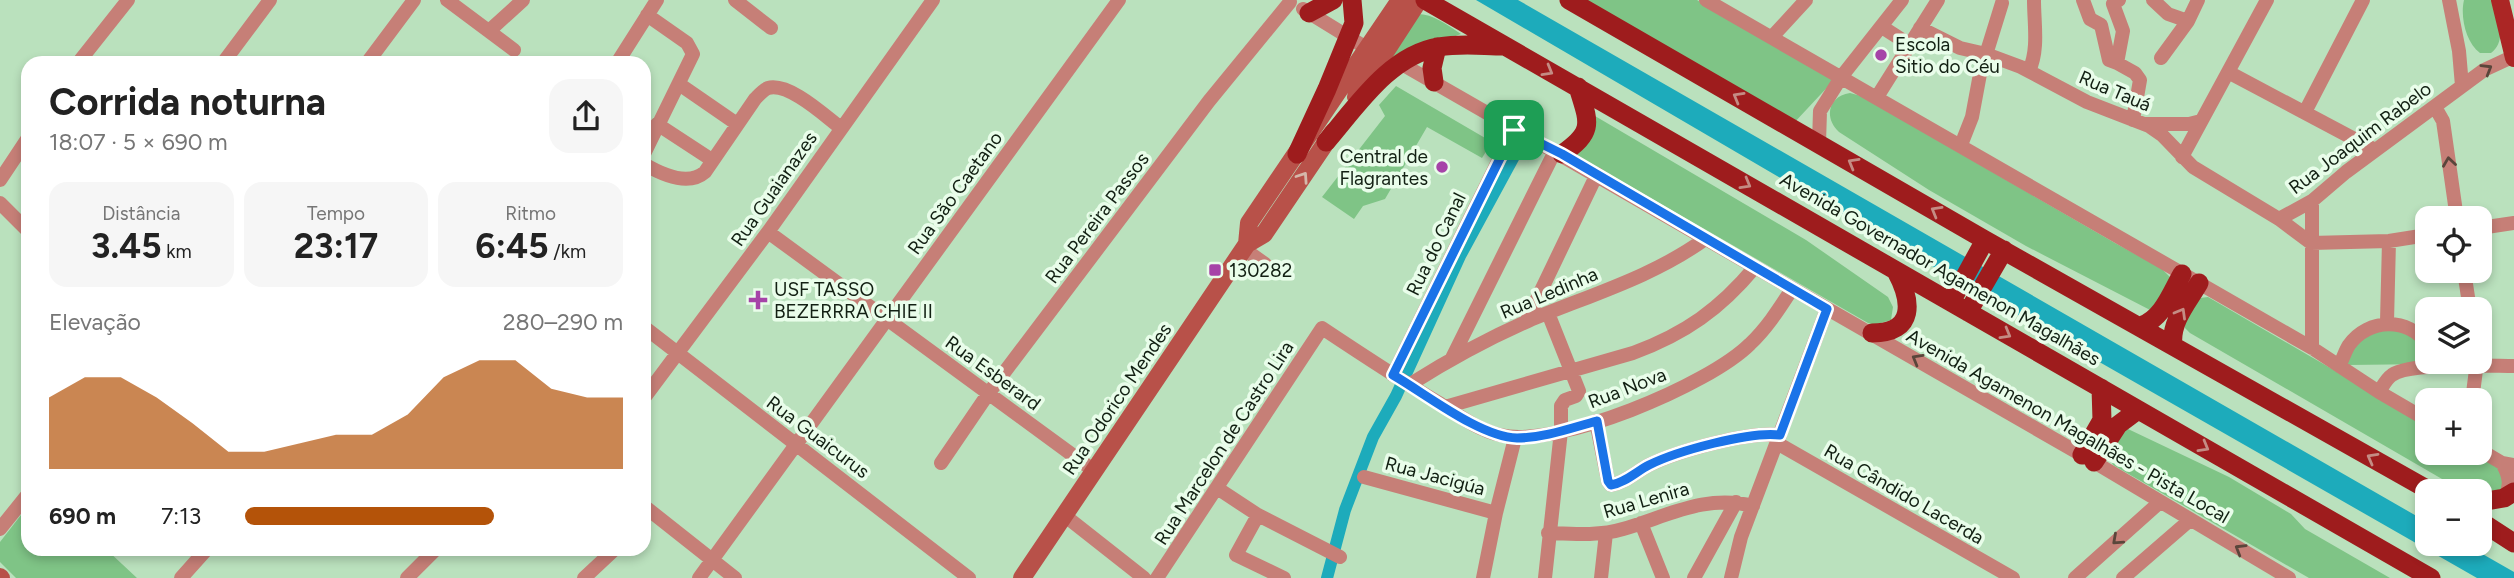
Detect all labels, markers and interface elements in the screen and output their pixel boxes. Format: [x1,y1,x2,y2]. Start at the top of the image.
place label: Escola Sitio do Céu [1895,33,2000,78]
marker: Escola Sitio do Céu [1873,47,1889,63]
one-way arrow [1541,63,1554,76]
one-way arrow [2479,65,2492,78]
street label: Rua Tauá [2075,66,2155,116]
street label: Rua Joaquim Rabelo [2284,77,2436,199]
text: Corrida noturna [49,79,326,125]
button: share [549,79,623,153]
one-way arrow [1733,92,1746,105]
pin [1484,100,1544,160]
icon: arrive [1495,111,1533,149]
street label: Rua Guaianazes [726,127,822,251]
street label: Rua São Caetano [903,127,1007,259]
text: 18:07 · 5 × 690 m [49,128,228,156]
place label: Central de Flagrantes [1340,145,1428,190]
street label: Rua Pereira Passos [1040,148,1154,288]
one-way arrow [2441,156,2456,168]
one-way arrow [1847,158,1860,171]
marker: Central de Flagrantes [1434,159,1450,175]
street label: Avenida Governador Agamenon Magalhães [1776,168,2104,370]
one-way arrow [1294,172,1307,185]
one-way arrow [1738,176,1751,189]
street label: Rua do Canal [1401,189,1471,299]
text: Distância [102,202,180,225]
text: Tempo [307,202,365,225]
text: Ritmo [505,202,556,225]
one-way arrow [1930,206,1943,219]
map controls [2415,206,2492,556]
button: locate [2415,206,2492,283]
text: 3.45 [91,225,162,267]
text: 23:17 [294,225,378,267]
text: 6:45 [475,225,549,267]
text: km [162,240,192,263]
text: /km [549,240,586,263]
place label: 130282 [1229,259,1292,282]
marker: 130282 [1207,262,1223,278]
street label: Rua Ledinha [1497,262,1601,324]
place label: USF TASSO BEZERRRA CHIE II [774,278,933,323]
marker: USF TASSO BEZERRRA CHIE II [748,290,768,310]
button: layers [2415,297,2492,374]
text: Elevação [49,308,141,336]
text: 280–290 m [503,308,623,336]
one-way arrow [2173,308,2186,321]
street label: Rua Odorico Mendes [1058,319,1176,479]
street label: Avenida Agamenon Magalhães - Pista Local [1903,324,2233,528]
one-way arrow [1999,326,2012,339]
street label: Rua Esberard [941,331,1045,415]
street label: Rua Marcelon de Castro Lira [1149,337,1299,549]
one-way arrow [1911,354,1924,367]
street label: Rua Nova [1585,363,1669,413]
button: + [2415,388,2492,465]
street label: Rua Guaicurus [762,391,874,483]
street label: Rua Cândido Lacerda [1820,439,1988,549]
one-way arrow [2196,439,2209,452]
street label: Rua Jacigúa [1383,452,1487,500]
one-way arrow [2367,453,2380,466]
street label: Rua Lenira [1600,477,1692,523]
button: − [2415,479,2492,556]
text: 690 m [49,502,116,530]
text: 7:13 [161,502,201,530]
one-way arrow [2113,532,2126,544]
one-way arrow [2234,544,2247,557]

